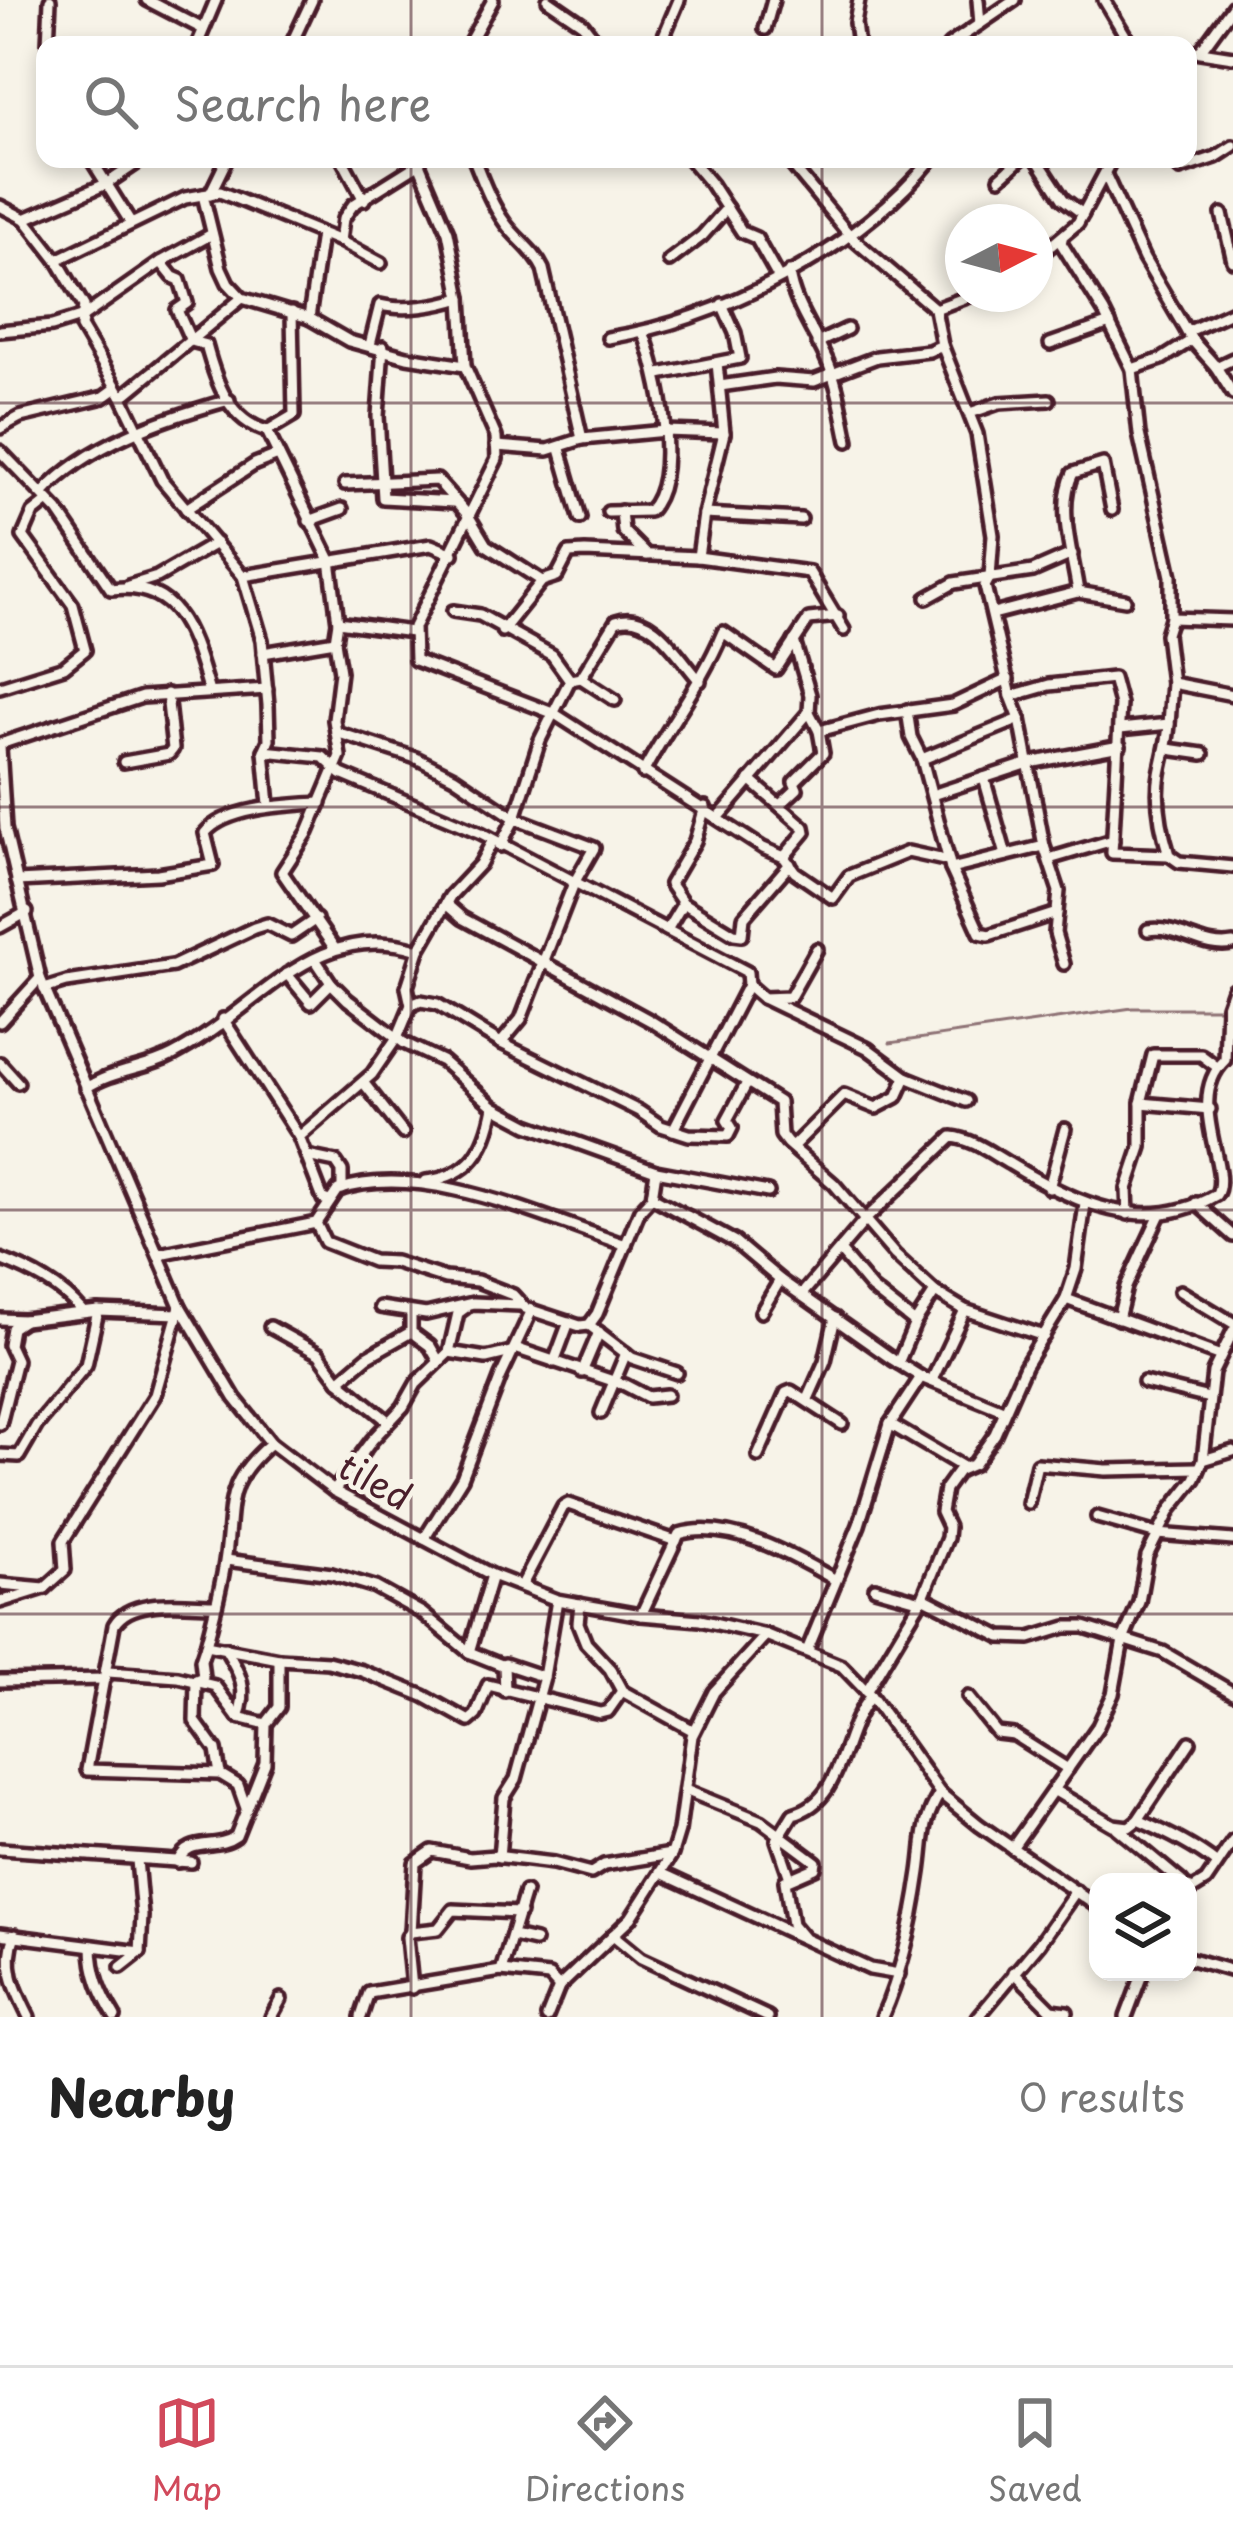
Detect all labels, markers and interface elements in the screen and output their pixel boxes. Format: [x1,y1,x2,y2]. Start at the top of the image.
search box [36,36,1197,168]
text: Search here [174,68,431,136]
icon: search [78,69,144,135]
north arrow [945,204,1053,312]
street label: tiled [330,1438,422,1522]
map controls [1089,1873,1197,1981]
button: layers [1089,1873,1197,1981]
text: Nearby [48,2057,235,2134]
text: 0 results [1019,2066,1185,2125]
tab: Map [151,2390,222,2512]
tab: Directions [525,2390,685,2512]
tab: Saved [988,2390,1082,2512]

